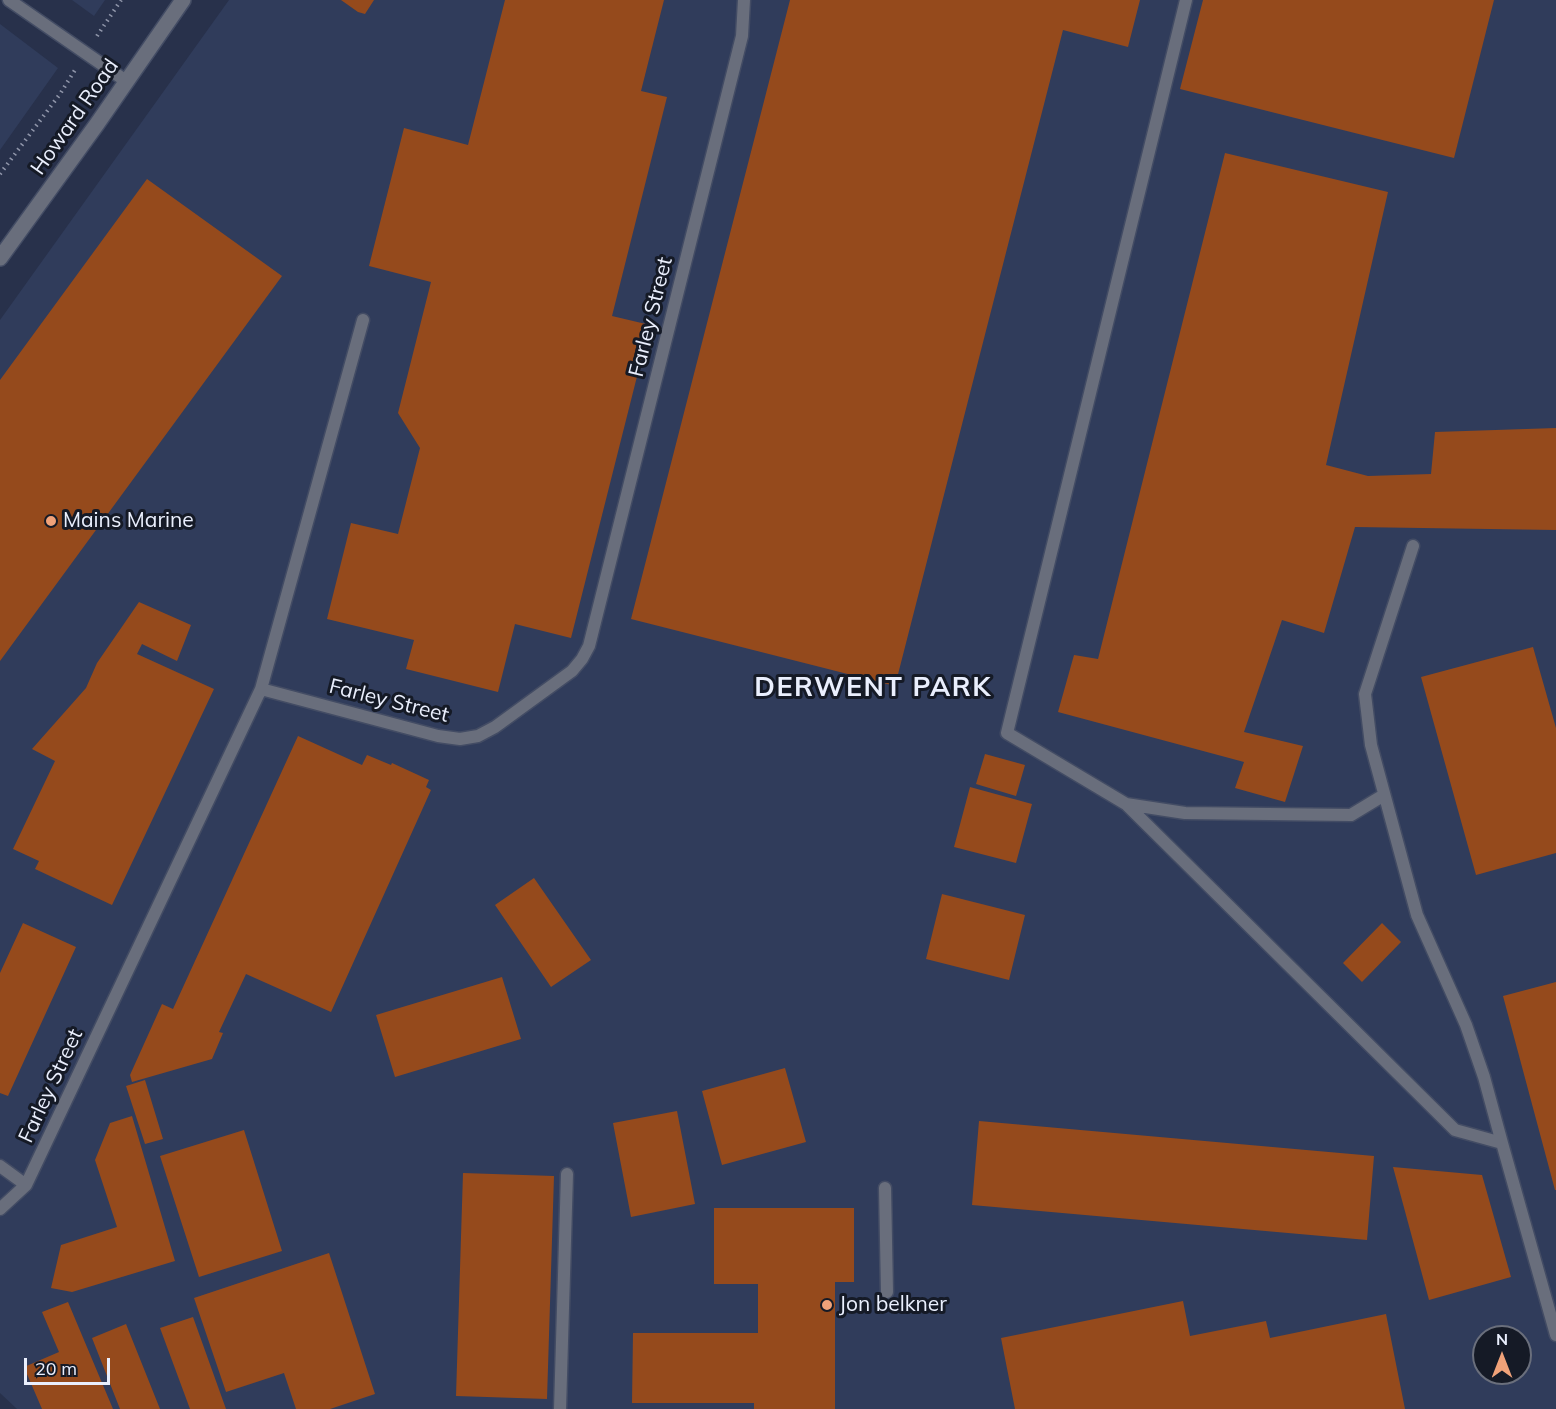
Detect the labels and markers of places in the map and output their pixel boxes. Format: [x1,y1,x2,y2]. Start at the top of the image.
place label: Mains Marine [63,508,194,534]
marker: Mains Marine [44,514,58,528]
place label: Jon belkner [839,1292,947,1318]
marker: Jon belkner [820,1298,834,1312]

